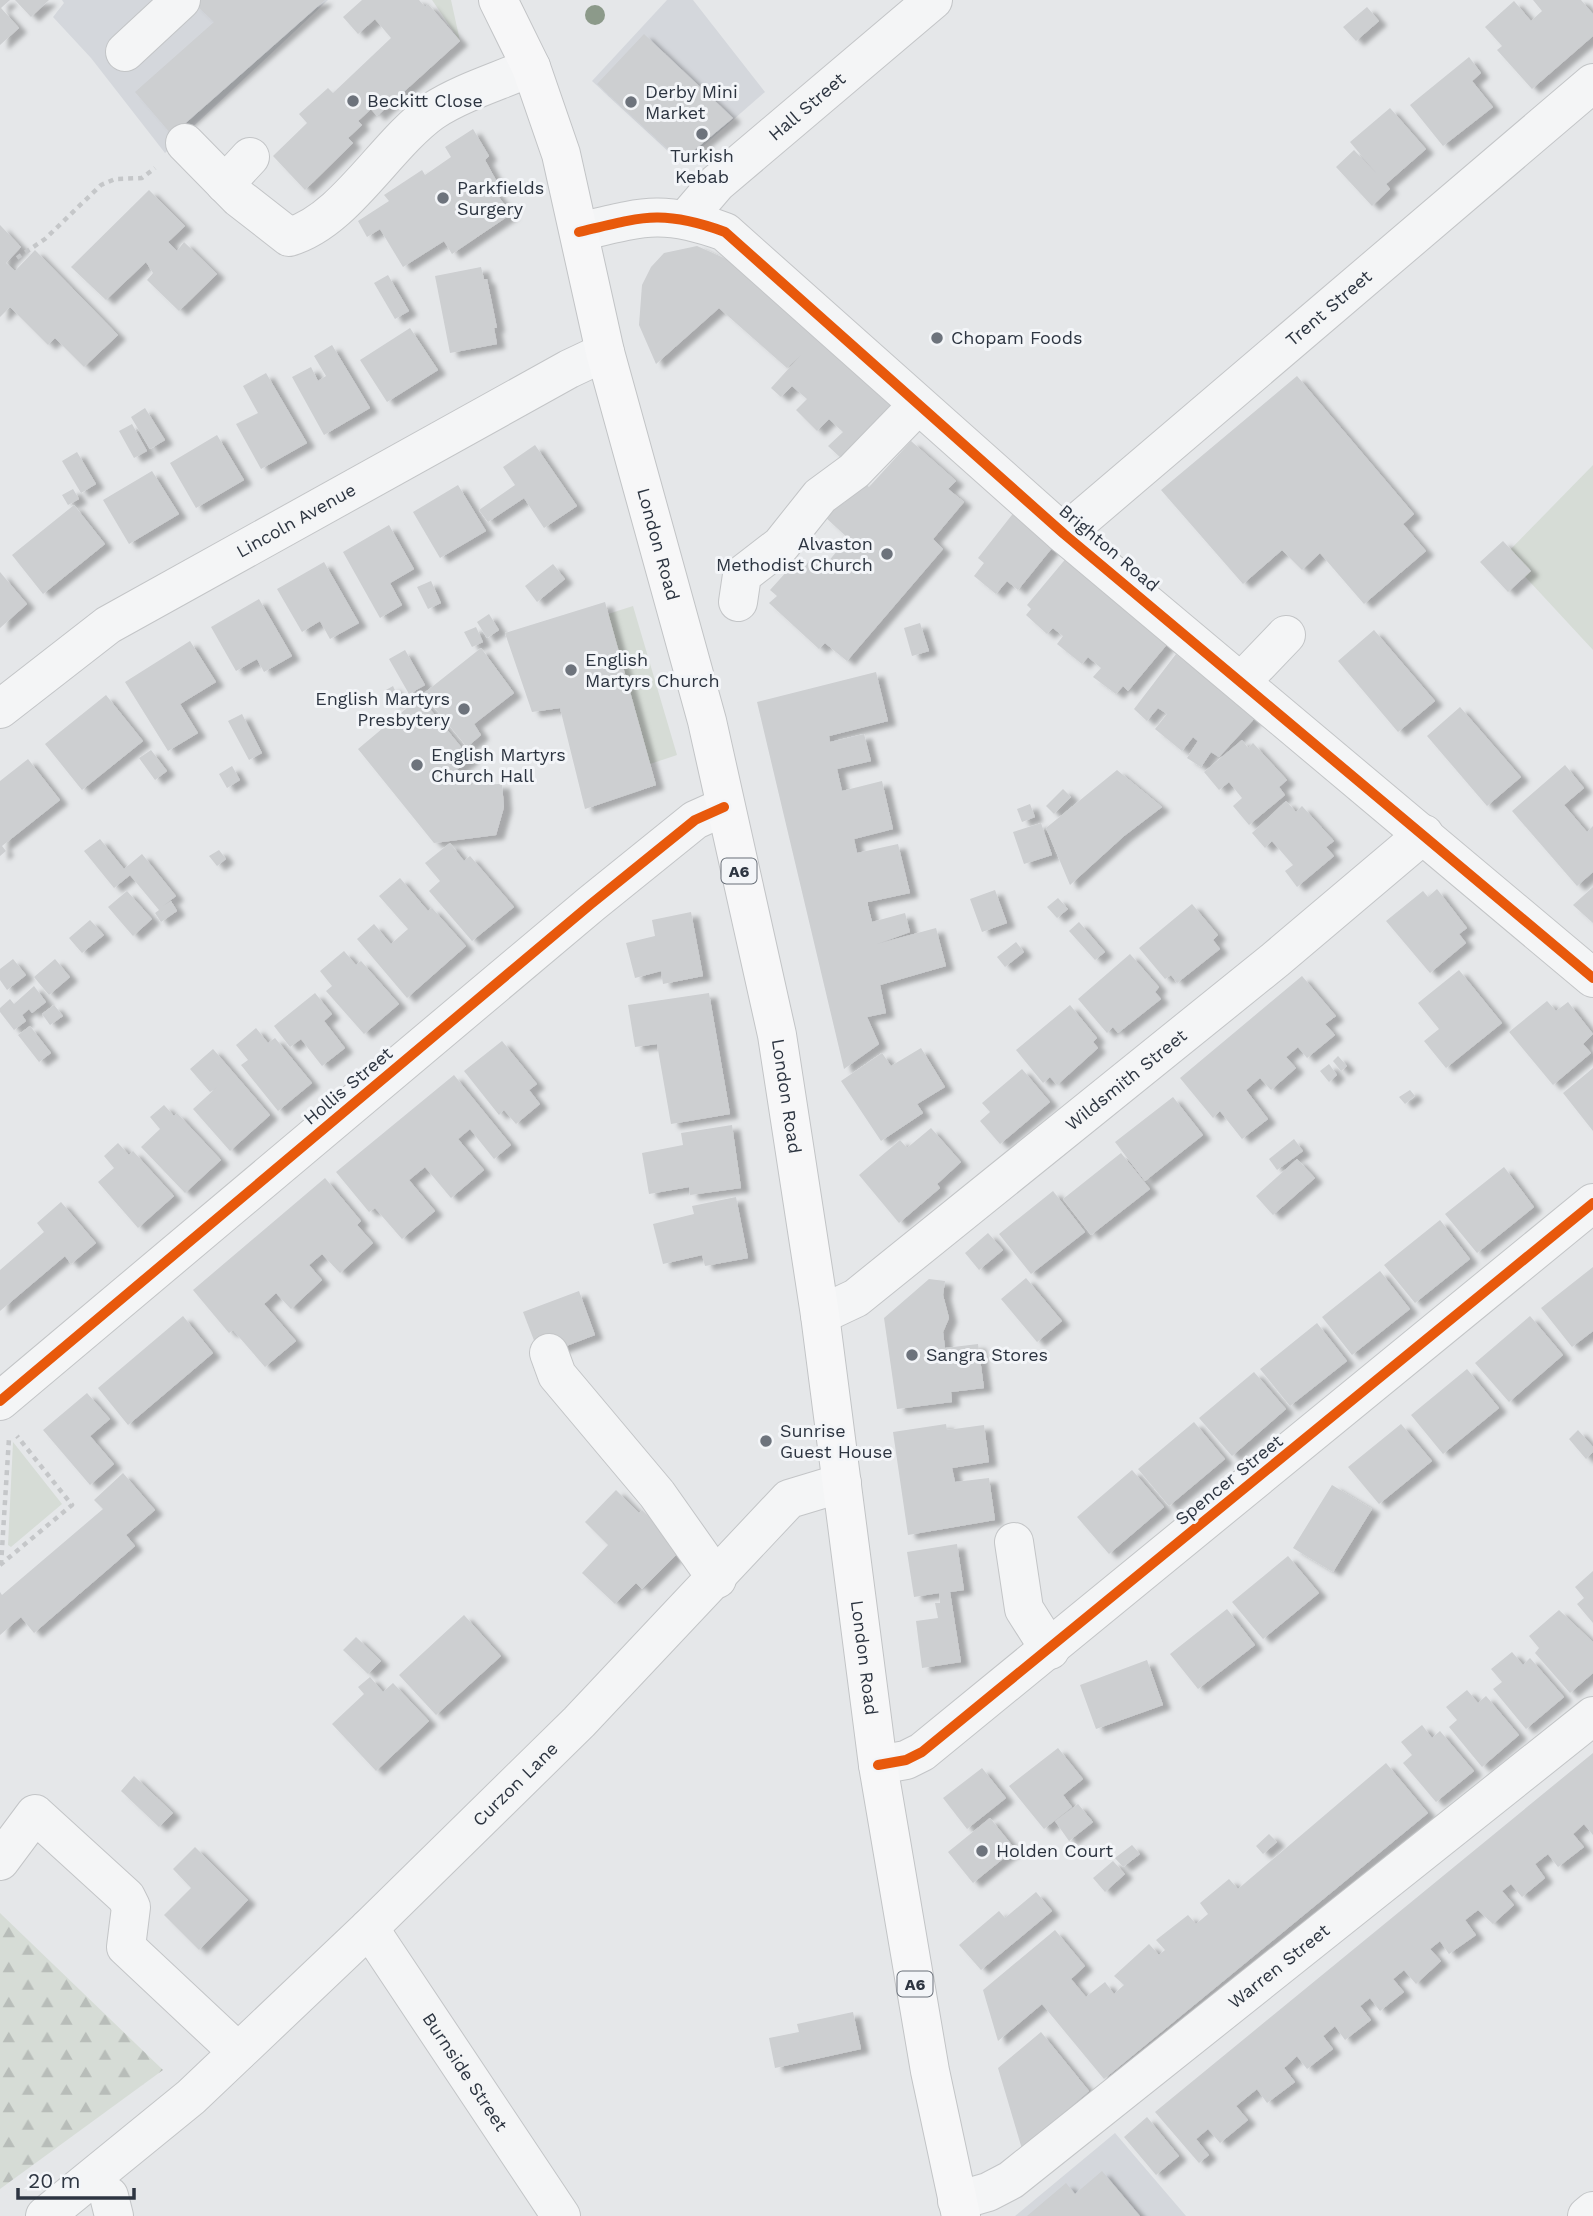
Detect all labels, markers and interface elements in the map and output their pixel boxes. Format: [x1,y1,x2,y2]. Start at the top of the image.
street label: Hall Street [764,68,850,145]
place label: Derby Mini Market [645,81,738,123]
place label: Beckitt Close [367,90,483,111]
marker: Beckitt Close [345,93,361,109]
marker: Derby Mini Market [623,94,639,110]
marker: Turkish Kebab [694,126,710,142]
place label: Turkish Kebab [670,145,734,187]
place label: Parkfields Surgery [457,177,544,219]
marker: Parkfields Surgery [435,190,451,206]
street label: Trent Street [1281,265,1376,350]
place label: Chopam Foods [951,327,1082,348]
marker: Chopam Foods [929,330,945,346]
street label: Lincoln Avenue [232,479,359,562]
street label: London Road [633,485,684,603]
street label: Brighton Road [1055,500,1164,596]
place label: Alvaston Methodist Church [716,533,873,575]
marker: Alvaston Methodist Church [879,546,895,562]
place label: English Martyrs Church [585,649,720,691]
marker: English Martyrs Church [563,662,579,678]
place label: English Martyrs Presbytery [315,688,451,730]
marker: English Martyrs Presbytery [456,701,472,717]
place label: English Martyrs Church Hall [431,744,566,786]
marker: English Martyrs Church Hall [409,757,425,773]
road number: A6 [722,858,756,884]
street label: Wildsmith Street [1061,1024,1191,1135]
street label: London Road [768,1037,806,1155]
street label: Hollis Street [299,1042,397,1129]
place label: Sangra Stores [926,1344,1048,1365]
marker: Sangra Stores [904,1347,920,1363]
place label: Sunrise Guest House [780,1420,893,1462]
street label: Spencer Street [1171,1430,1287,1529]
marker: Sunrise Guest House [758,1433,774,1449]
street label: London Road [847,1599,882,1717]
street label: Curzon Lane [468,1738,562,1830]
place label: Holden Court [996,1840,1113,1861]
marker: Holden Court [974,1843,990,1859]
street label: Warren Street [1224,1919,1334,2013]
road number: A6 [898,1972,932,1996]
street label: Burnside Street [418,2009,513,2135]
scale bar [18,2156,133,2200]
text: 20 m [28,2168,80,2193]

